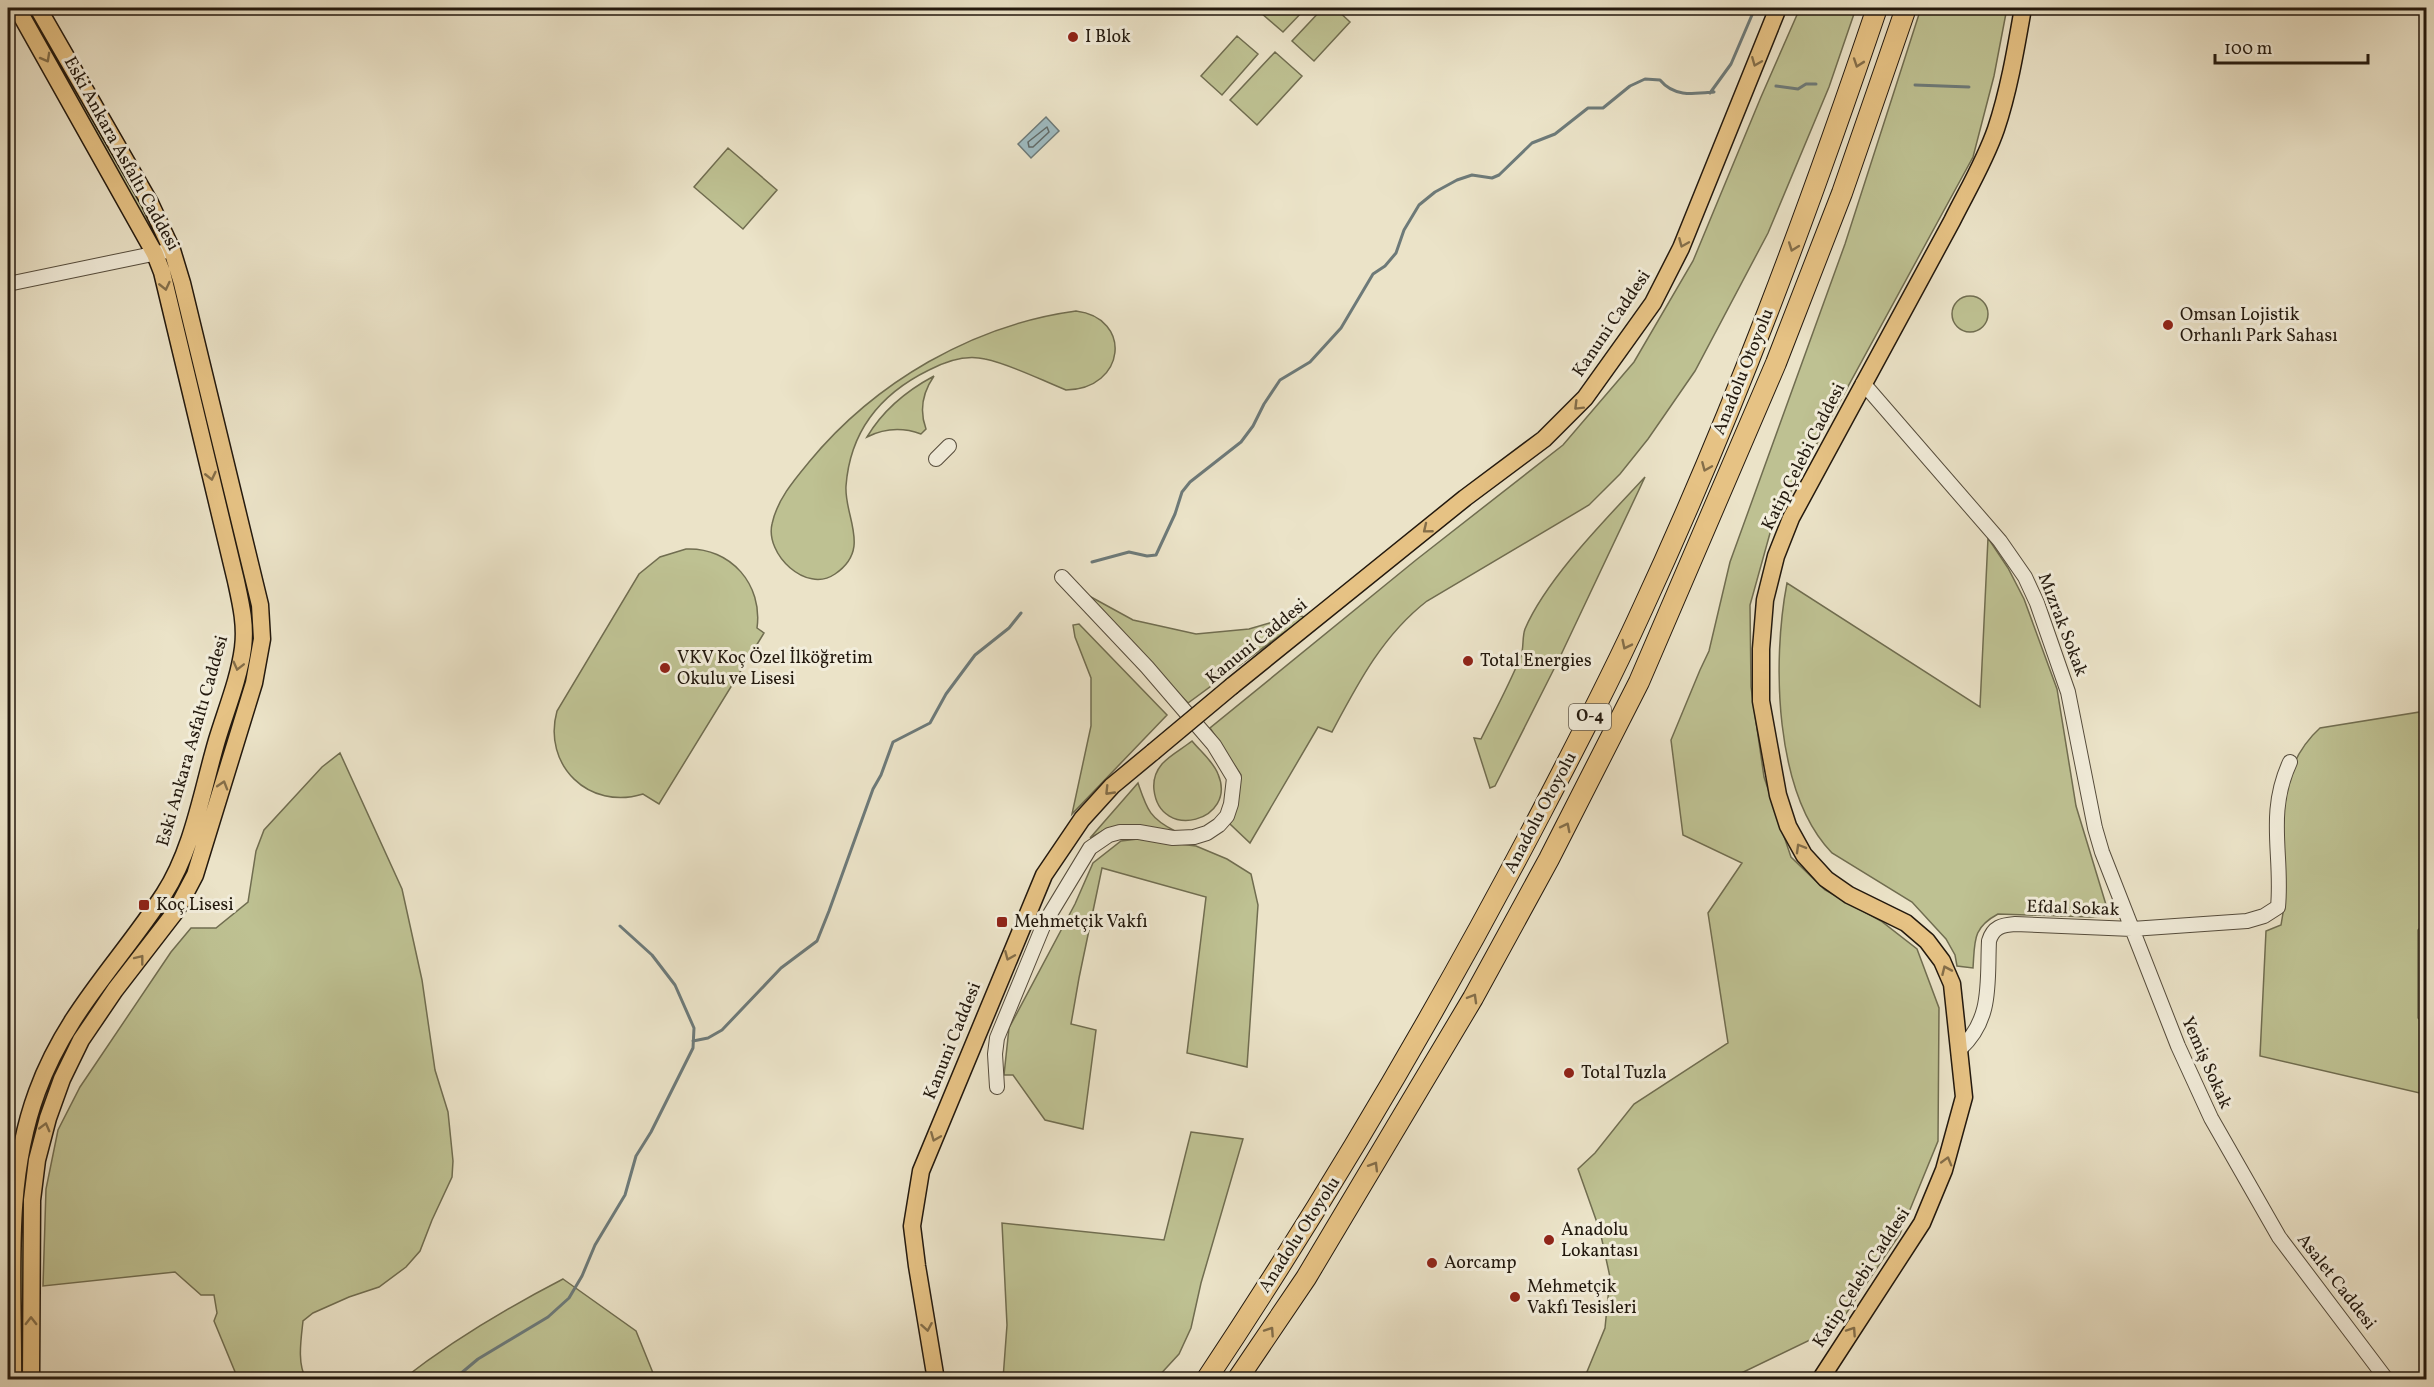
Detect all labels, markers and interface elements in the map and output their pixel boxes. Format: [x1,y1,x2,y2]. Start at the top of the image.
place label: I Blok [1085,25,1131,50]
scale bar [2215,27,2368,65]
marker: I Blok [1066,30,1080,44]
text: 100 m [2224,37,2273,62]
one-way arrow [39,52,50,63]
street label: Eski Ankara Asfaltı Caddesi [57,52,185,256]
one-way arrow [1751,55,1763,66]
one-way arrow [1853,57,1866,68]
one-way arrow [1678,236,1690,247]
one-way arrow [1788,241,1801,252]
street label: Kanuni Caddesi [1567,265,1657,383]
one-way arrow [158,281,171,291]
place label: Omsan Lojistik Orhanlı Park Sahası [2180,303,2338,349]
street label: Anadolu Otoyolu [1707,305,1781,439]
marker: Omsan Lojistik Orhanlı Park Sahası [2161,318,2175,332]
street label: Katip Çelebi Caddesi [1756,379,1852,535]
one-way arrow [1574,398,1585,409]
one-way arrow [1701,461,1713,472]
one-way arrow [203,471,216,481]
one-way arrow [1423,522,1434,533]
street label: Mızrak Sokak [2031,570,2093,681]
street label: Kanuni Caddesi [1201,593,1313,691]
street label: Eski Ankara Asfaltı Caddesi [151,633,235,849]
one-way arrow [1621,638,1633,649]
place label: VKV Koç Özel İlköğretim Okulu ve Lisesi [677,646,873,692]
place label: Total Energies [1480,649,1592,674]
marker: Total Energies [1461,654,1475,668]
one-way arrow [233,661,246,671]
marker: VKV Koç Özel İlköğretim Okulu ve Lisesi [658,661,672,675]
road number: O-4 [1569,704,1611,730]
street label: Anadolu Otoyolu [1498,748,1584,878]
one-way arrow [216,780,228,791]
one-way arrow [1105,783,1116,794]
one-way arrow [1558,822,1570,833]
one-way arrow [1796,844,1808,854]
place label: Koç Lisesi [156,893,234,918]
street label: Efdal Sokak [2026,895,2120,923]
marker: Koç Lisesi [137,898,151,912]
place label: Mehmetçik Vakfı [1014,910,1148,935]
marker: Mehmetçik Vakfı [995,915,1009,929]
one-way arrow [1004,950,1016,961]
one-way arrow [132,954,143,965]
one-way arrow [1941,966,1953,977]
street label: Kanuni Caddesi [918,979,988,1103]
one-way arrow [1466,994,1477,1004]
street label: Yemiş Sokak [2174,1013,2238,1113]
place label: Total Tuzla [1581,1061,1667,1086]
marker: Total Tuzla [1562,1066,1576,1080]
one-way arrow [38,1122,50,1133]
one-way arrow [930,1130,942,1141]
one-way arrow [1939,1156,1952,1166]
one-way arrow [1366,1162,1378,1172]
street label: Anadolu Otoyolu [1253,1172,1347,1298]
street label: Katip Çelebi Caddesi [1807,1203,1917,1353]
place label: Anadolu Lokantası [1561,1218,1638,1264]
street label: Asalet Caddesi [2290,1229,2382,1335]
marker: Anadolu Lokantası [1542,1233,1556,1247]
place label: Aorcamp [1444,1251,1517,1276]
marker: Aorcamp [1425,1256,1439,1270]
place label: Mehmetçik Vakfı Tesisleri [1527,1275,1637,1321]
marker: Mehmetçik Vakfı Tesisleri [1508,1290,1522,1304]
one-way arrow [25,1317,37,1326]
one-way arrow [920,1322,933,1332]
one-way arrow [1845,1326,1856,1337]
one-way arrow [1263,1327,1274,1338]

